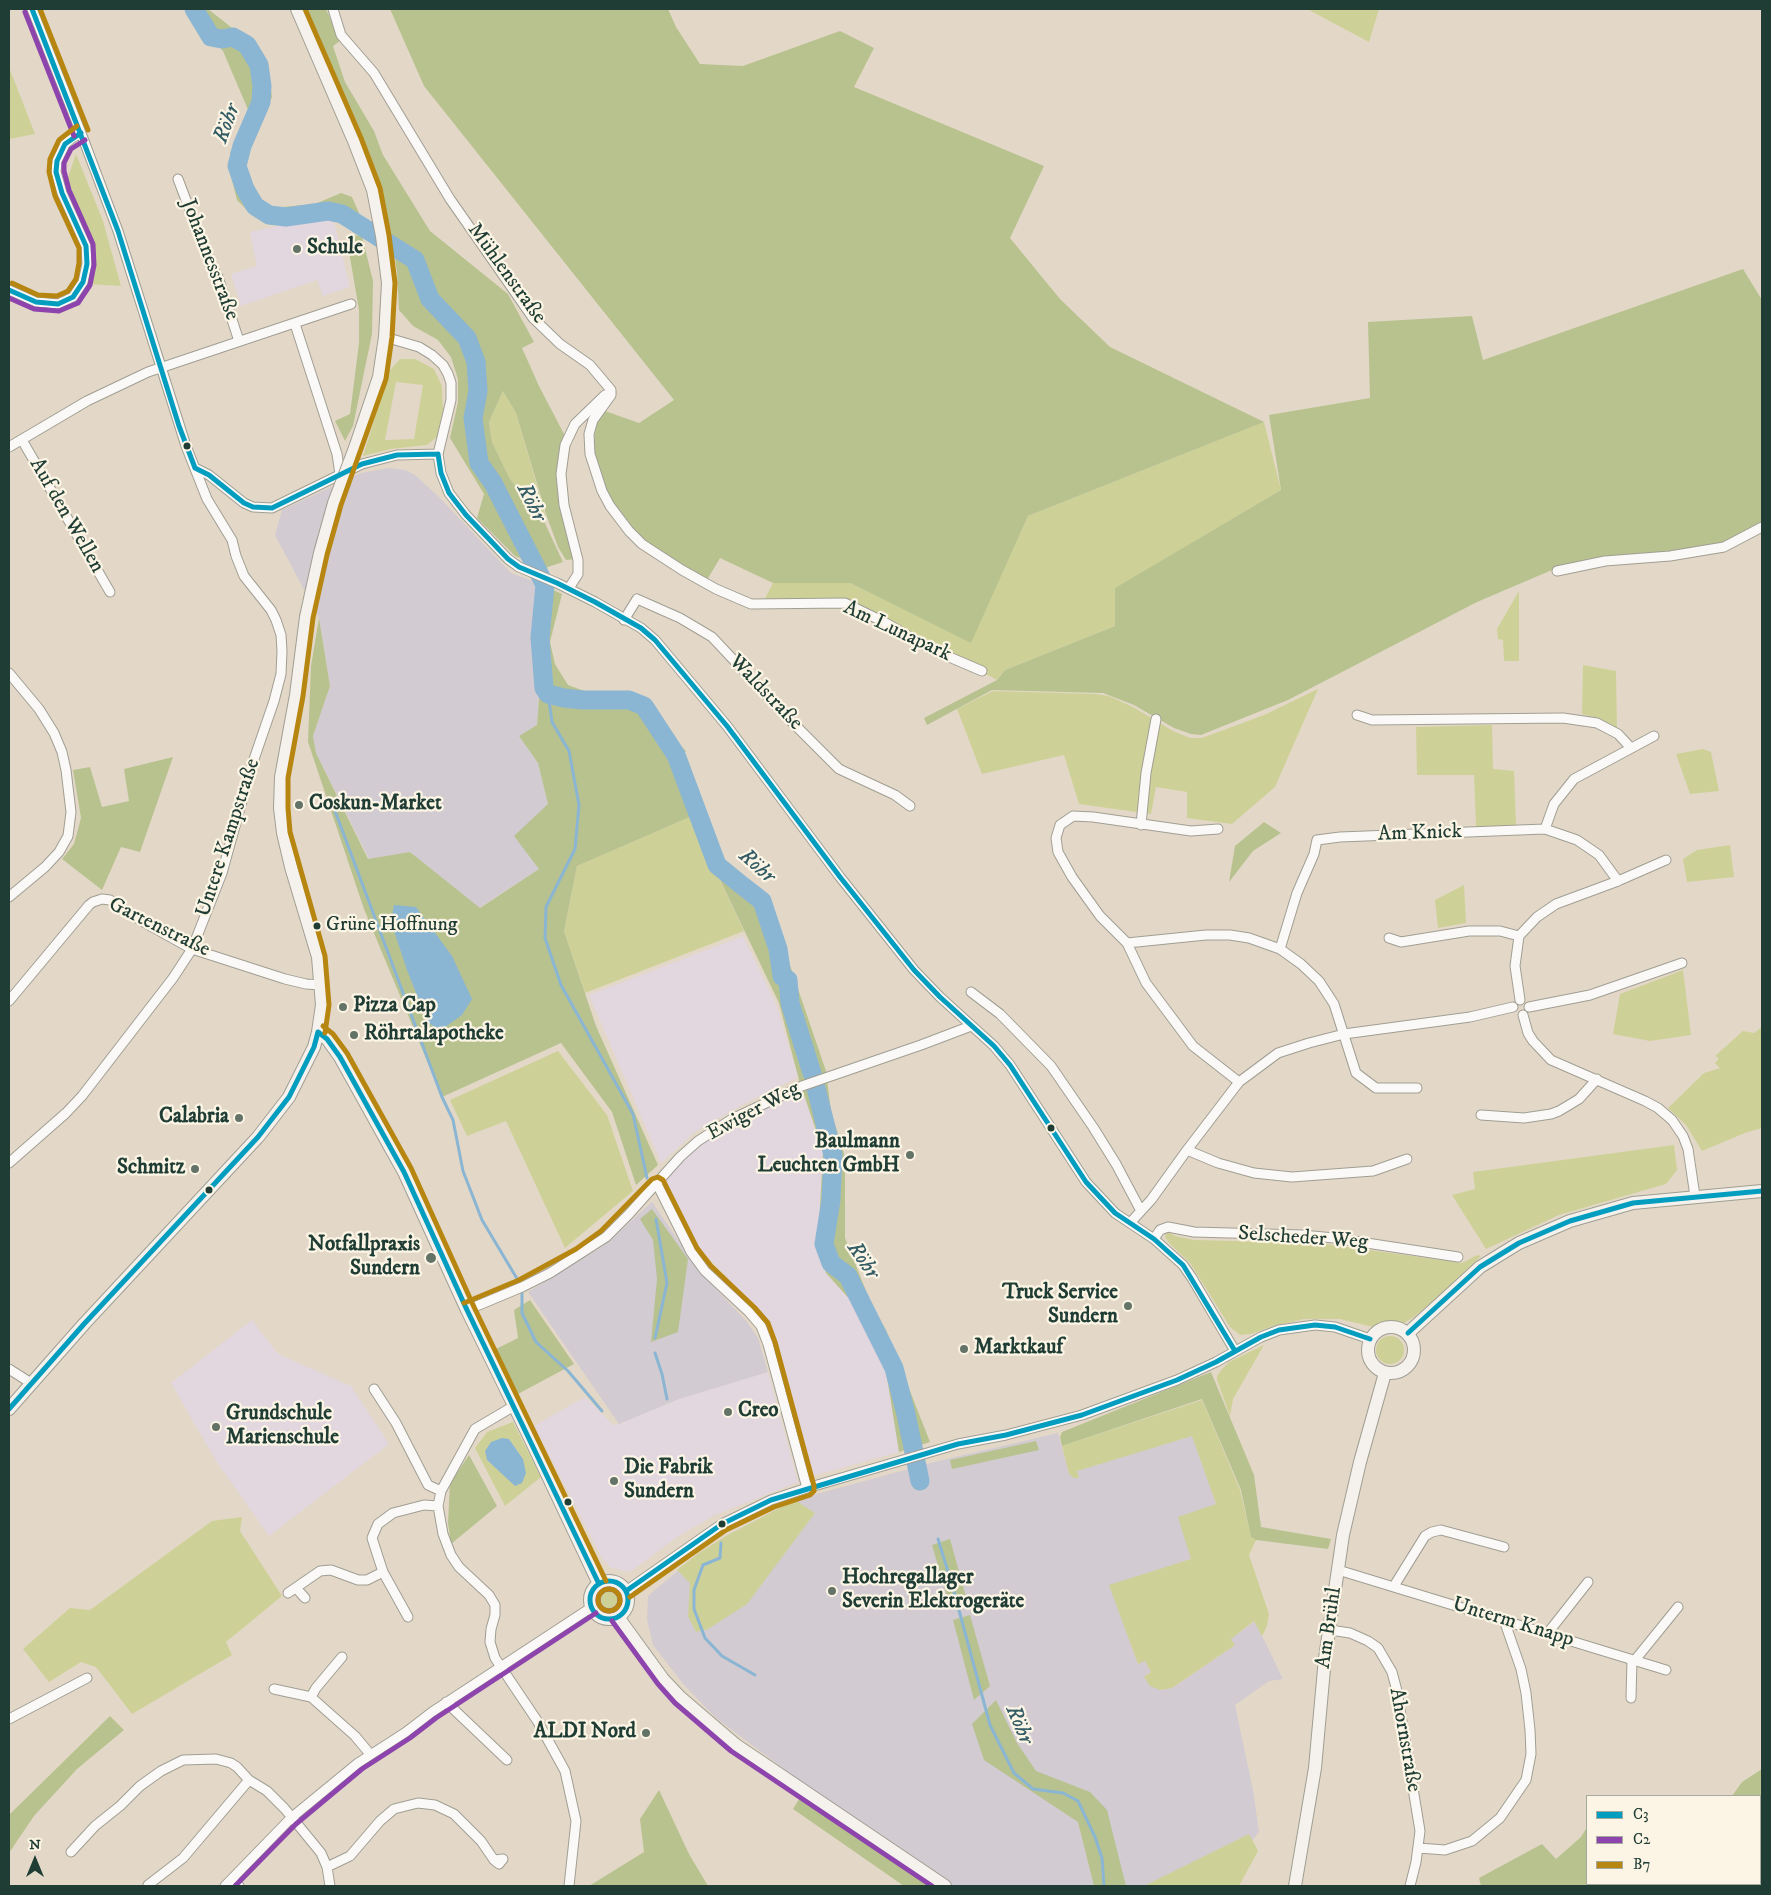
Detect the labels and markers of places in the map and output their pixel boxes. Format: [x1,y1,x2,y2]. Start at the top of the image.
place label: Schule [307,236,363,262]
marker: Schule [291,243,303,255]
unlabelled marker [182,441,192,451]
place label: Coskun-Market [309,792,442,818]
marker: Coskun-Market [293,799,305,811]
place label: Grüne Hoffnung [326,914,458,938]
marker: Grüne Hoffnung [312,921,322,931]
place label: Pizza Cap [353,994,436,1020]
marker: Pizza Cap [337,1001,349,1013]
place label: Röhrtalapotheke [364,1022,504,1048]
marker: Röhrtalapotheke [348,1029,360,1041]
place label: Calabria [159,1105,229,1131]
marker: Calabria [233,1112,245,1124]
unlabelled marker [1046,1123,1056,1133]
place label: Baulmann Leuchten GmbH [758,1130,900,1180]
marker: Baulmann Leuchten GmbH [904,1149,916,1161]
place label: Schmitz [117,1156,185,1182]
marker: Schmitz [189,1163,201,1175]
unlabelled marker [204,1185,214,1195]
place label: Notfallpraxis Sundern [308,1233,420,1283]
marker: Notfallpraxis Sundern [424,1251,438,1265]
place label: Truck Service Sundern [1002,1281,1118,1331]
marker: Truck Service Sundern [1122,1300,1134,1312]
place label: Marktkauf [974,1336,1063,1362]
marker: Marktkauf [958,1343,970,1355]
place label: Creo [738,1399,779,1425]
place label: Grundschule Marienschule [226,1402,339,1452]
marker: Creo [722,1406,734,1418]
marker: Grundschule Marienschule [210,1421,222,1433]
place label: Die Fabrik Sundern [624,1456,713,1506]
marker: Die Fabrik Sundern [608,1475,620,1487]
unlabelled marker [563,1497,573,1507]
unlabelled marker [717,1519,727,1529]
place label: Hochregallager Severin Elektrogeräte [842,1566,1024,1616]
marker: Hochregallager Severin Elektrogeräte [826,1585,838,1597]
place label: ALDI Nord [534,1720,636,1746]
marker: ALDI Nord [640,1727,652,1739]

